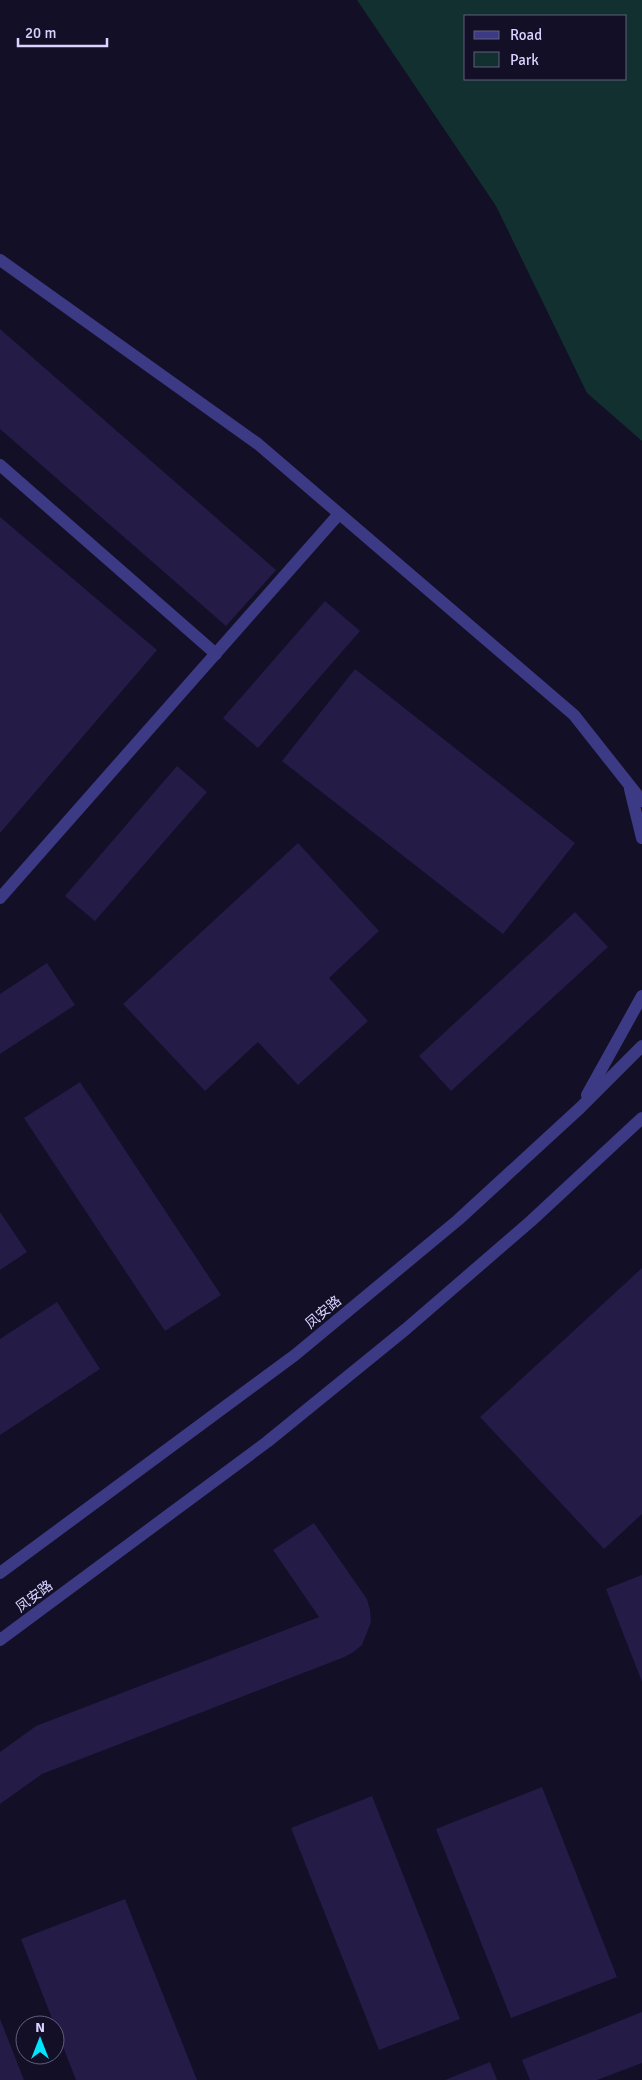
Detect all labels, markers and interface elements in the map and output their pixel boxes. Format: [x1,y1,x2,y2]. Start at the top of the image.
scale bar [18,15,106,47]
legend [464,15,627,80]
text: 20 m [25,24,56,42]
text: Road [510,26,542,44]
text: Park [510,51,539,69]
street label: 凤安路 [302,1292,345,1332]
street label: 凤安路 [12,1577,56,1616]
north arrow [15,2015,65,2065]
text: N [35,2019,45,2036]

